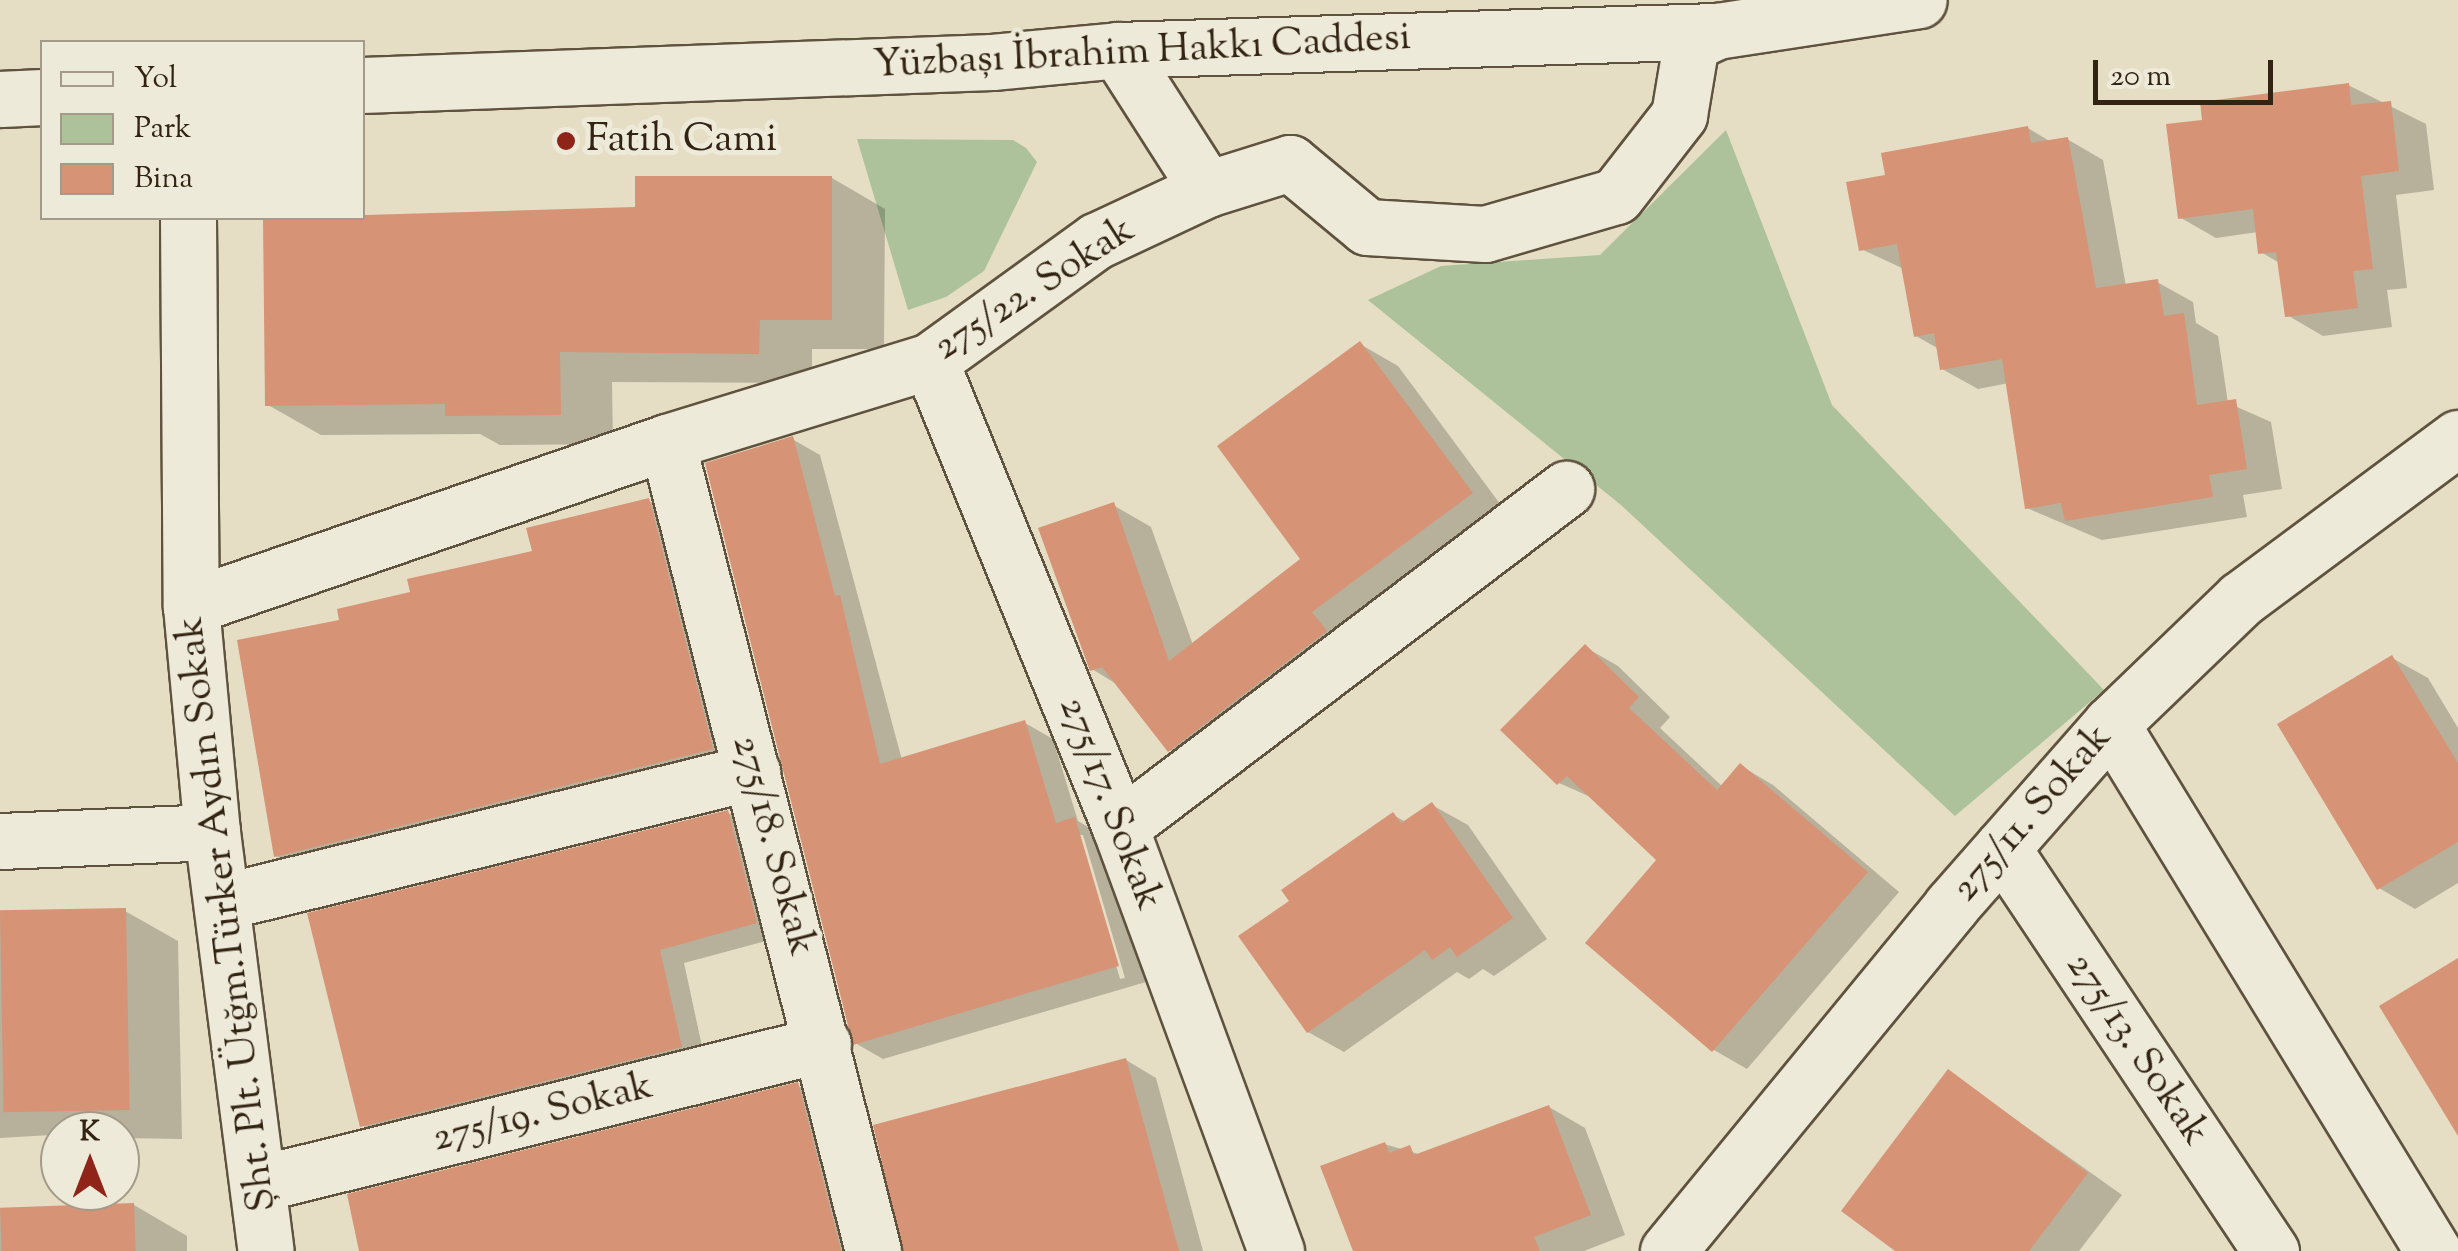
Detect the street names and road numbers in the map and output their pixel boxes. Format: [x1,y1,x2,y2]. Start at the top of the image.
street label: Yüzbaşı İbrahim Hakkı Caddesi [872,15,1412,91]
street label: 275/22. Sokak [926,207,1144,373]
street label: Şht. Plt. Ütğm.Türker Aydın Sokak [168,614,288,1214]
street label: 275/17. Sokak [1046,691,1172,917]
street label: 275/11. Sokak [1943,715,2123,913]
street label: 275/18. Sokak [720,731,824,961]
street label: 275/13. Sokak [2054,944,2218,1156]
street label: 275/19. Sokak [428,1063,658,1165]

